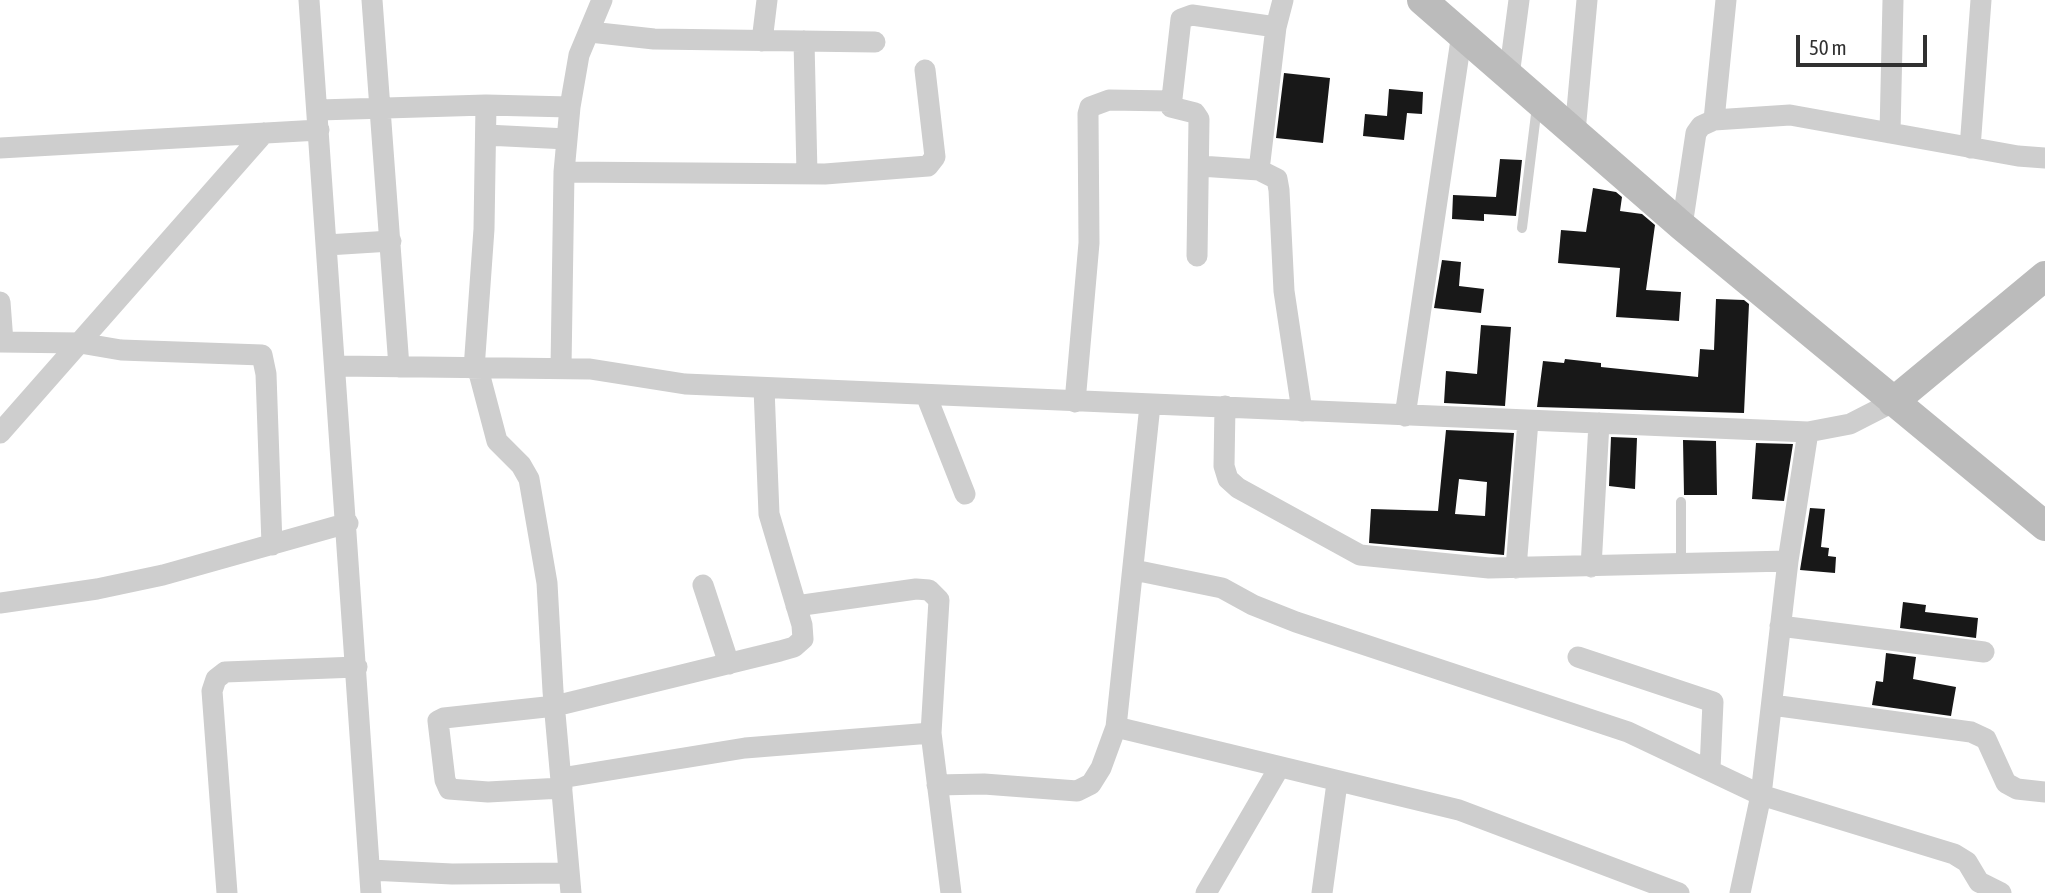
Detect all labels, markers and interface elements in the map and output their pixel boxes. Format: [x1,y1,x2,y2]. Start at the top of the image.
scale bar [1800,21,1931,65]
text: 50 m [1809,35,1847,59]

